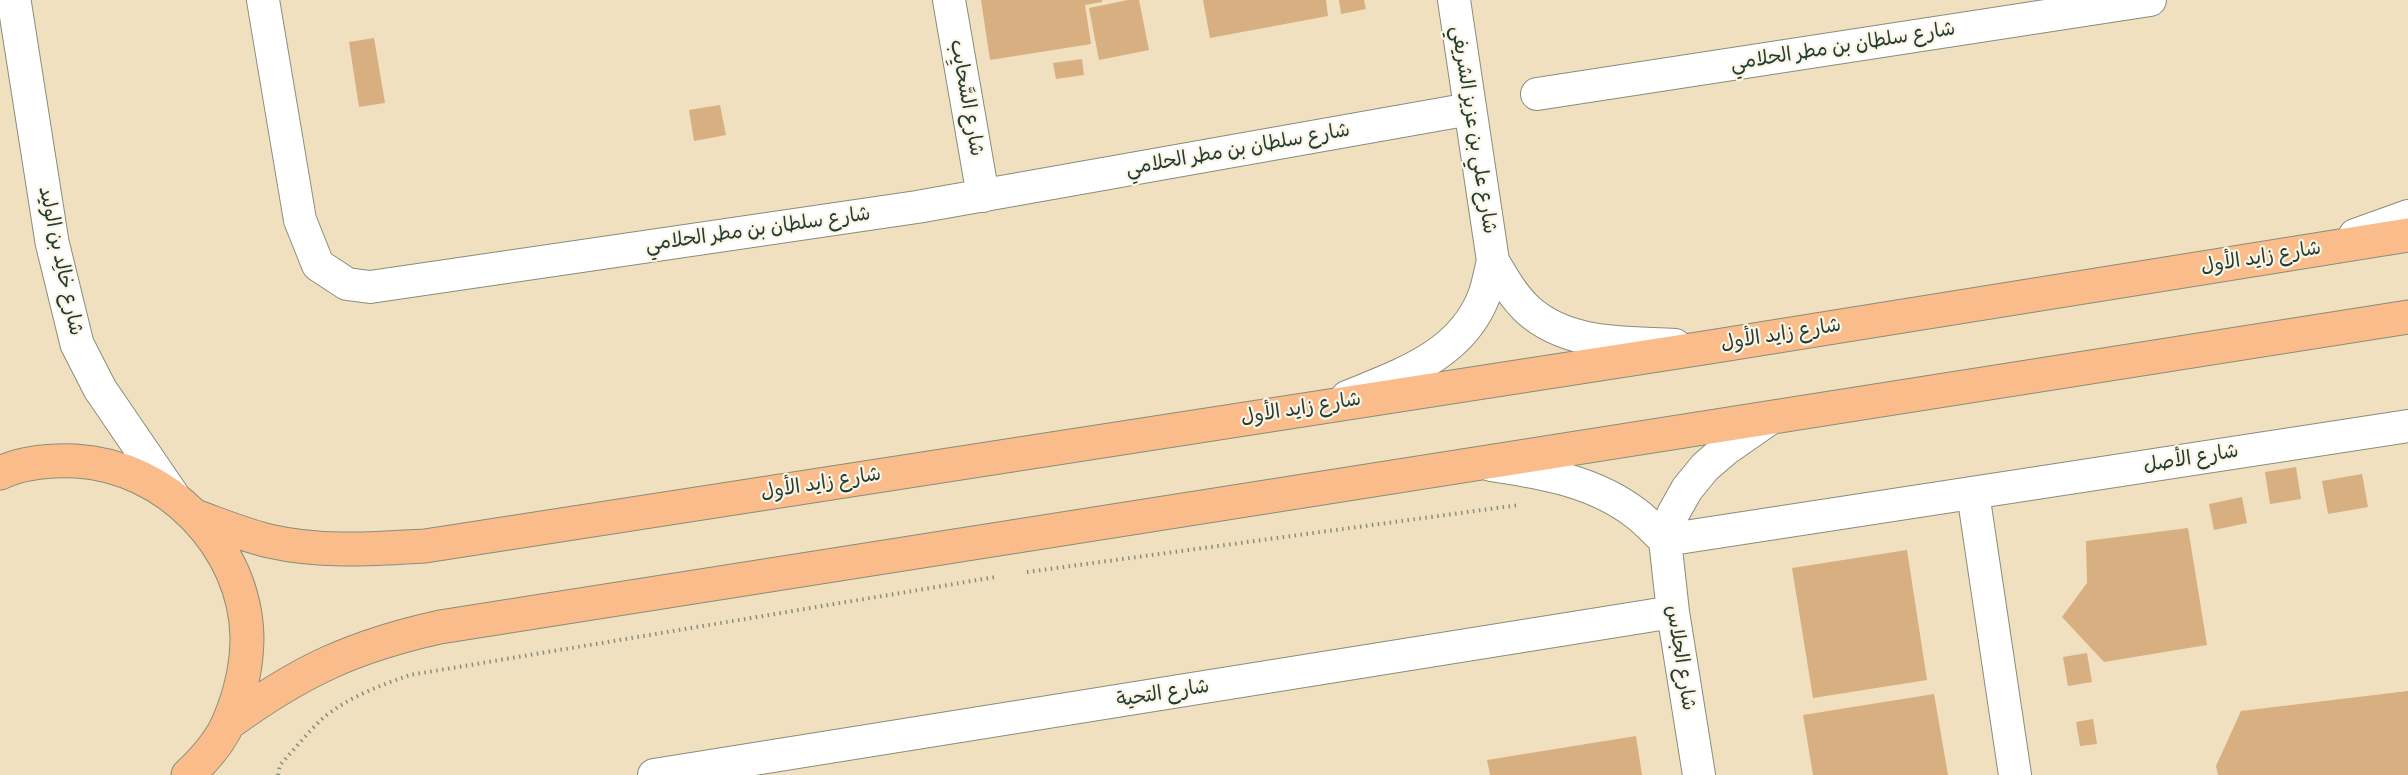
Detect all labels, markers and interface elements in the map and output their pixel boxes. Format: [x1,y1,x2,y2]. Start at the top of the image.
street label: شارع سلطان بن مطر الحلامي [1729,17,1957,77]
street label: شارع علي بن عزيز الشريفي [1445,24,1501,236]
street label: شارع السَّحايِب [944,38,988,158]
street label: شارع سلطان بن مطر الحلامي [1124,118,1352,182]
street label: شارع خالِد بن الوليد [32,184,88,338]
street label: شارع سلطان بن مطر الحلامي [644,202,872,258]
street label: شارع زايد الأول [2199,237,2323,279]
street label: شارع زايد الأول [1719,314,1843,356]
street label: شارع زايد الأول [1239,388,1363,430]
street label: شارع الأصل [2142,440,2240,478]
street label: شارع زايد الأول [759,463,883,505]
street label: شارع الجلاس [1660,604,1700,712]
street label: شارع التحية [1115,675,1211,713]

